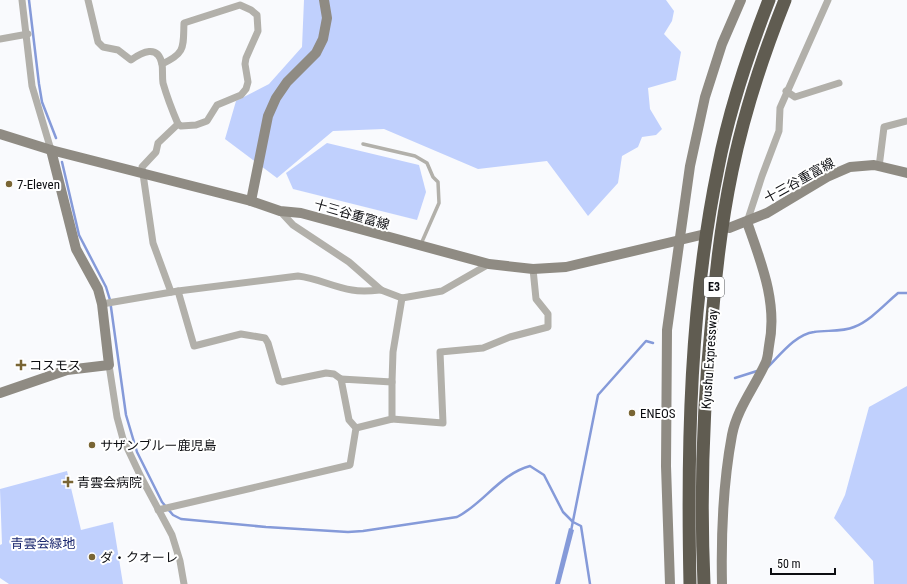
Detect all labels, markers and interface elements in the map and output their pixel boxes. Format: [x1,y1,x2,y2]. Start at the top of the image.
street label: 十三谷重富線 [761,155,837,206]
place label: 7-Eleven [17,177,60,192]
marker: 7-Eleven [4,179,14,189]
street label: 十三谷重富線 [312,197,391,232]
road number: E3 [704,277,724,297]
street label: Kyushu Expressway [699,308,721,410]
place label: コスモス [29,358,81,373]
marker: コスモス [16,360,26,370]
place label: ENEOS [640,406,676,421]
marker: ENEOS [627,408,637,418]
place label: サザンブルー鹿児島 [100,438,217,453]
marker: サザンブルー鹿児島 [87,440,97,450]
place label: 青雲会病院 [77,475,142,490]
marker: 青雲会病院 [62,476,74,488]
park label: 青雲会緑地 [10,536,76,551]
place label: ダ・クオーレ [100,550,178,565]
scale bar [771,550,835,576]
marker: ダ・クオーレ [87,552,97,562]
text: 50 m [777,557,801,571]

